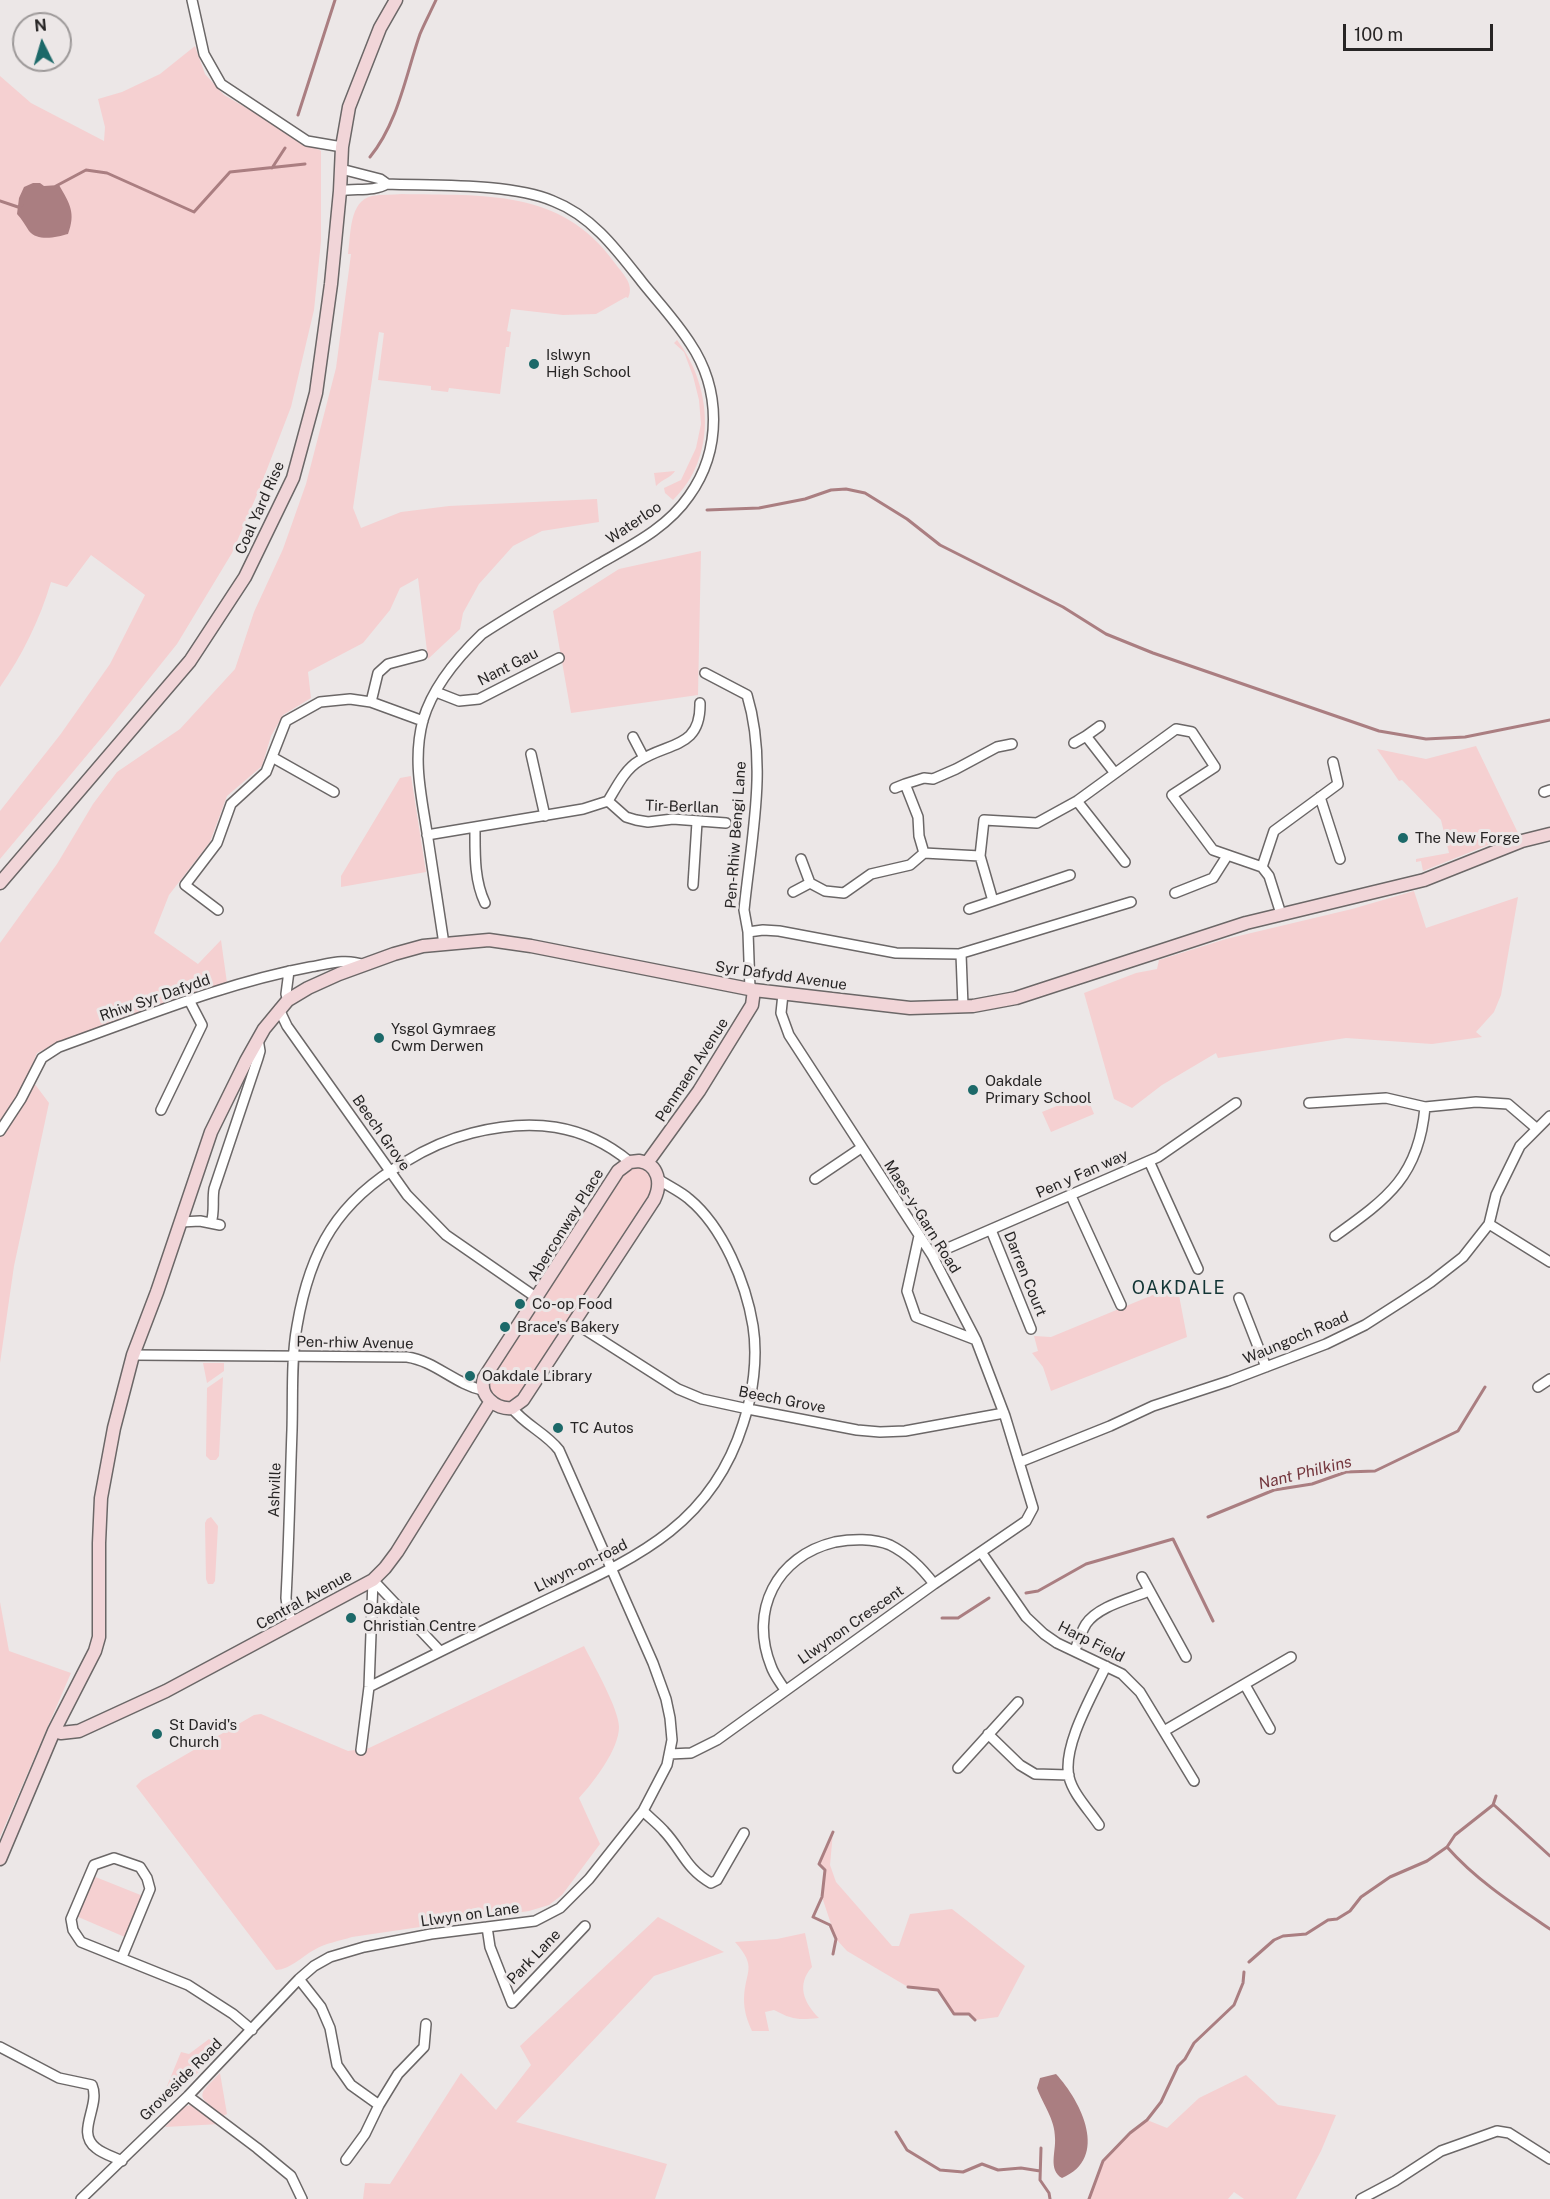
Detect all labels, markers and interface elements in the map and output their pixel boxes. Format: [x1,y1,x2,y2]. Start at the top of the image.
north arrow [12,12,72,72]
scale bar [1346,12,1496,50]
text: N [33,16,48,36]
text: 100 m [1354,24,1403,45]
place label: Islwyn High School [546,346,631,381]
marker: Islwyn High School [527,357,541,371]
street label: Coal Yard Rise [231,459,289,557]
street label: Waterloo [603,498,665,548]
street label: Nant Gau [475,644,541,690]
street label: Pen-Rhiw Bengi Lane [722,761,750,909]
street label: Tir-Berllan [645,797,719,817]
place label: The New Forge [1415,829,1520,847]
marker: The New Forge [1396,831,1410,845]
street label: Syr Dafydd Avenue [714,958,848,994]
street label: Rhiw Syr Dafydd [97,971,213,1025]
street label: Penmaen Avenue [652,1015,732,1125]
place label: Ysgol Gymraeg Cwm Derwen [391,1020,496,1055]
marker: Ysgol Gymraeg Cwm Derwen [372,1031,386,1045]
place label: Oakdale Primary School [985,1072,1091,1107]
marker: Oakdale Primary School [966,1083,980,1097]
street label: Beech Grove [348,1092,414,1174]
street label: Pen y Fan way [1033,1146,1131,1202]
street label: Maes-y-Garn Road [880,1157,964,1277]
street label: Aberconway Place [524,1166,608,1284]
street label: Darren Court [1000,1229,1050,1319]
district label: OAKDALE [1132,1277,1226,1299]
place label: Co-op Food [532,1295,612,1313]
marker: Co-op Food [513,1297,527,1311]
street label: Waungoch Road [1241,1308,1351,1368]
place label: Brace's Bakery [517,1318,619,1336]
marker: Brace's Bakery [498,1320,512,1334]
street label: Pen-rhiw Avenue [296,1333,414,1353]
place label: Oakdale Library [482,1367,592,1385]
marker: Oakdale Library [463,1369,477,1383]
street label: Beech Grove [737,1383,827,1417]
place label: TC Autos [570,1419,634,1437]
marker: TC Autos [551,1421,565,1435]
water label: Nant Philkins [1256,1452,1354,1494]
street label: Ashville [265,1462,285,1518]
street label: Llwyn-on-road [531,1536,631,1596]
street label: Central Avenue [253,1566,355,1634]
street label: Llwynon Crescent [795,1582,907,1668]
place label: Oakdale Christian Centre [363,1600,476,1635]
marker: Oakdale Christian Centre [344,1611,358,1625]
street label: Harp Field [1055,1618,1127,1666]
place label: St David's Church [169,1716,237,1751]
marker: St David's Church [150,1727,164,1741]
street label: Llwyn on Lane [419,1899,521,1931]
street label: Park Lane [503,1926,565,1988]
street label: Groveside Road [136,2035,226,2125]

